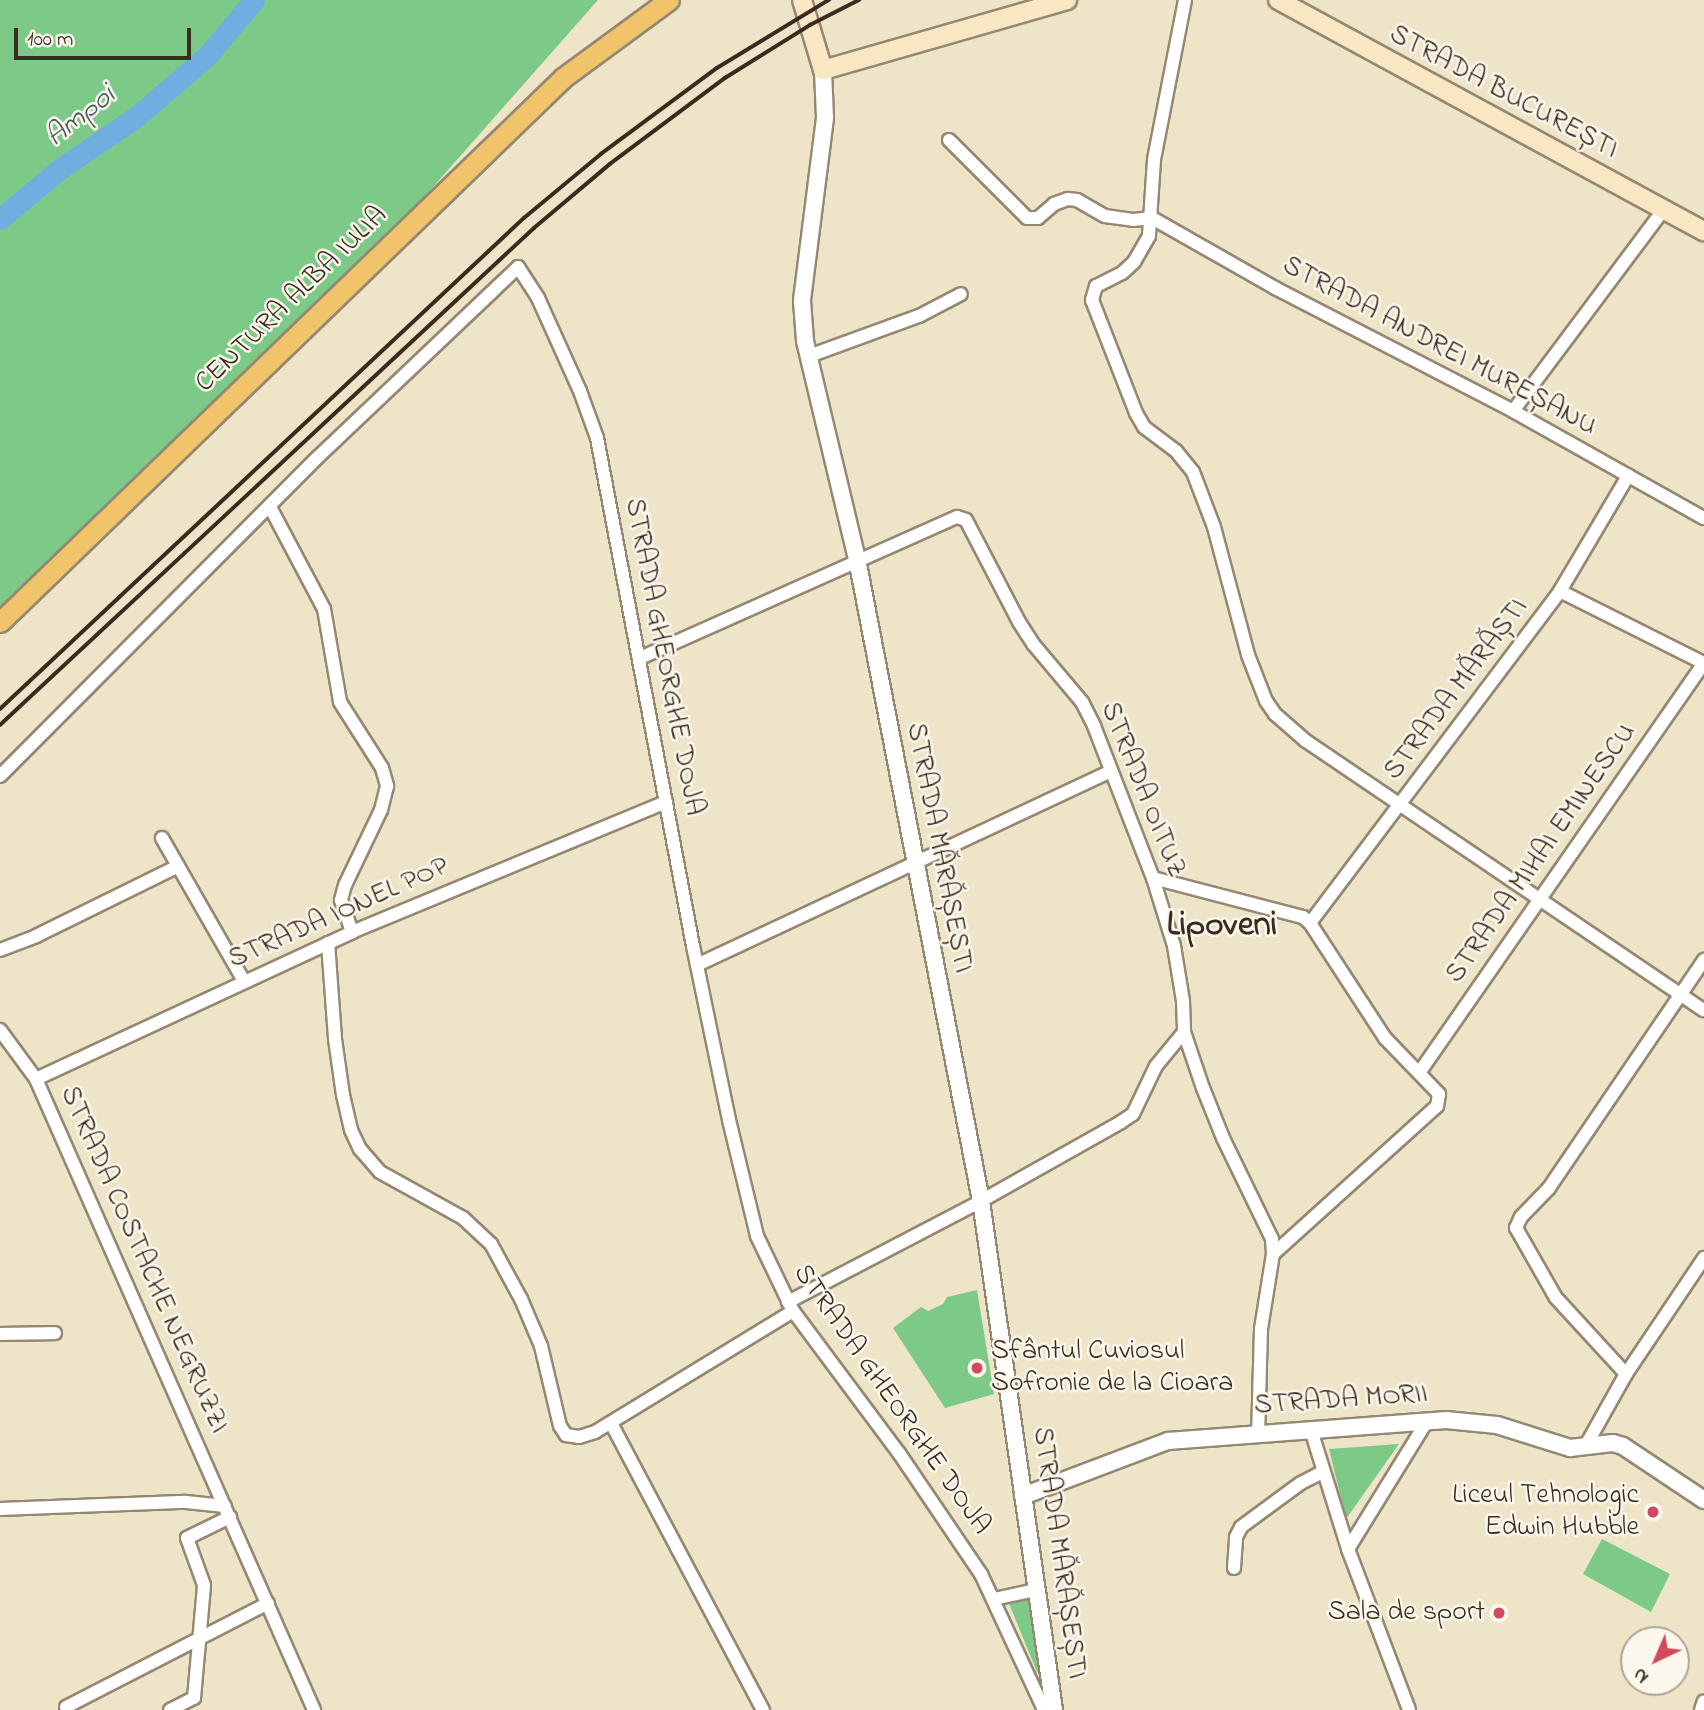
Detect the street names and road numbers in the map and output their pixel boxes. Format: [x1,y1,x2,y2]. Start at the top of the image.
street label: STRADA BUCUREȘTI [1383,18,1623,168]
street label: CENTURA ALBA IULIA [189,200,395,400]
street label: STRADA ANDREI MUREȘANU [1276,250,1602,444]
street label: STRADA GHEORGHE DOJA [616,496,710,818]
street label: STRADA MĂRĂȘTI [1378,592,1536,788]
street label: STRADA OITUZ [1092,697,1192,883]
street label: STRADA MIHAI EMINESCU [1439,718,1645,990]
street label: STRADA MĂRĂȘEȘTI [897,720,979,976]
street label: STRADA IONEL POP [224,850,454,978]
street label: STRADA COSTACHE NEGRUZZI [51,1081,235,1439]
street label: STRADA GHEORGHE DOJA [785,1258,997,1542]
street label: STRADA MORII [1253,1378,1429,1424]
street label: STRADA MĂRĂȘEȘTI [1024,1425,1092,1681]

